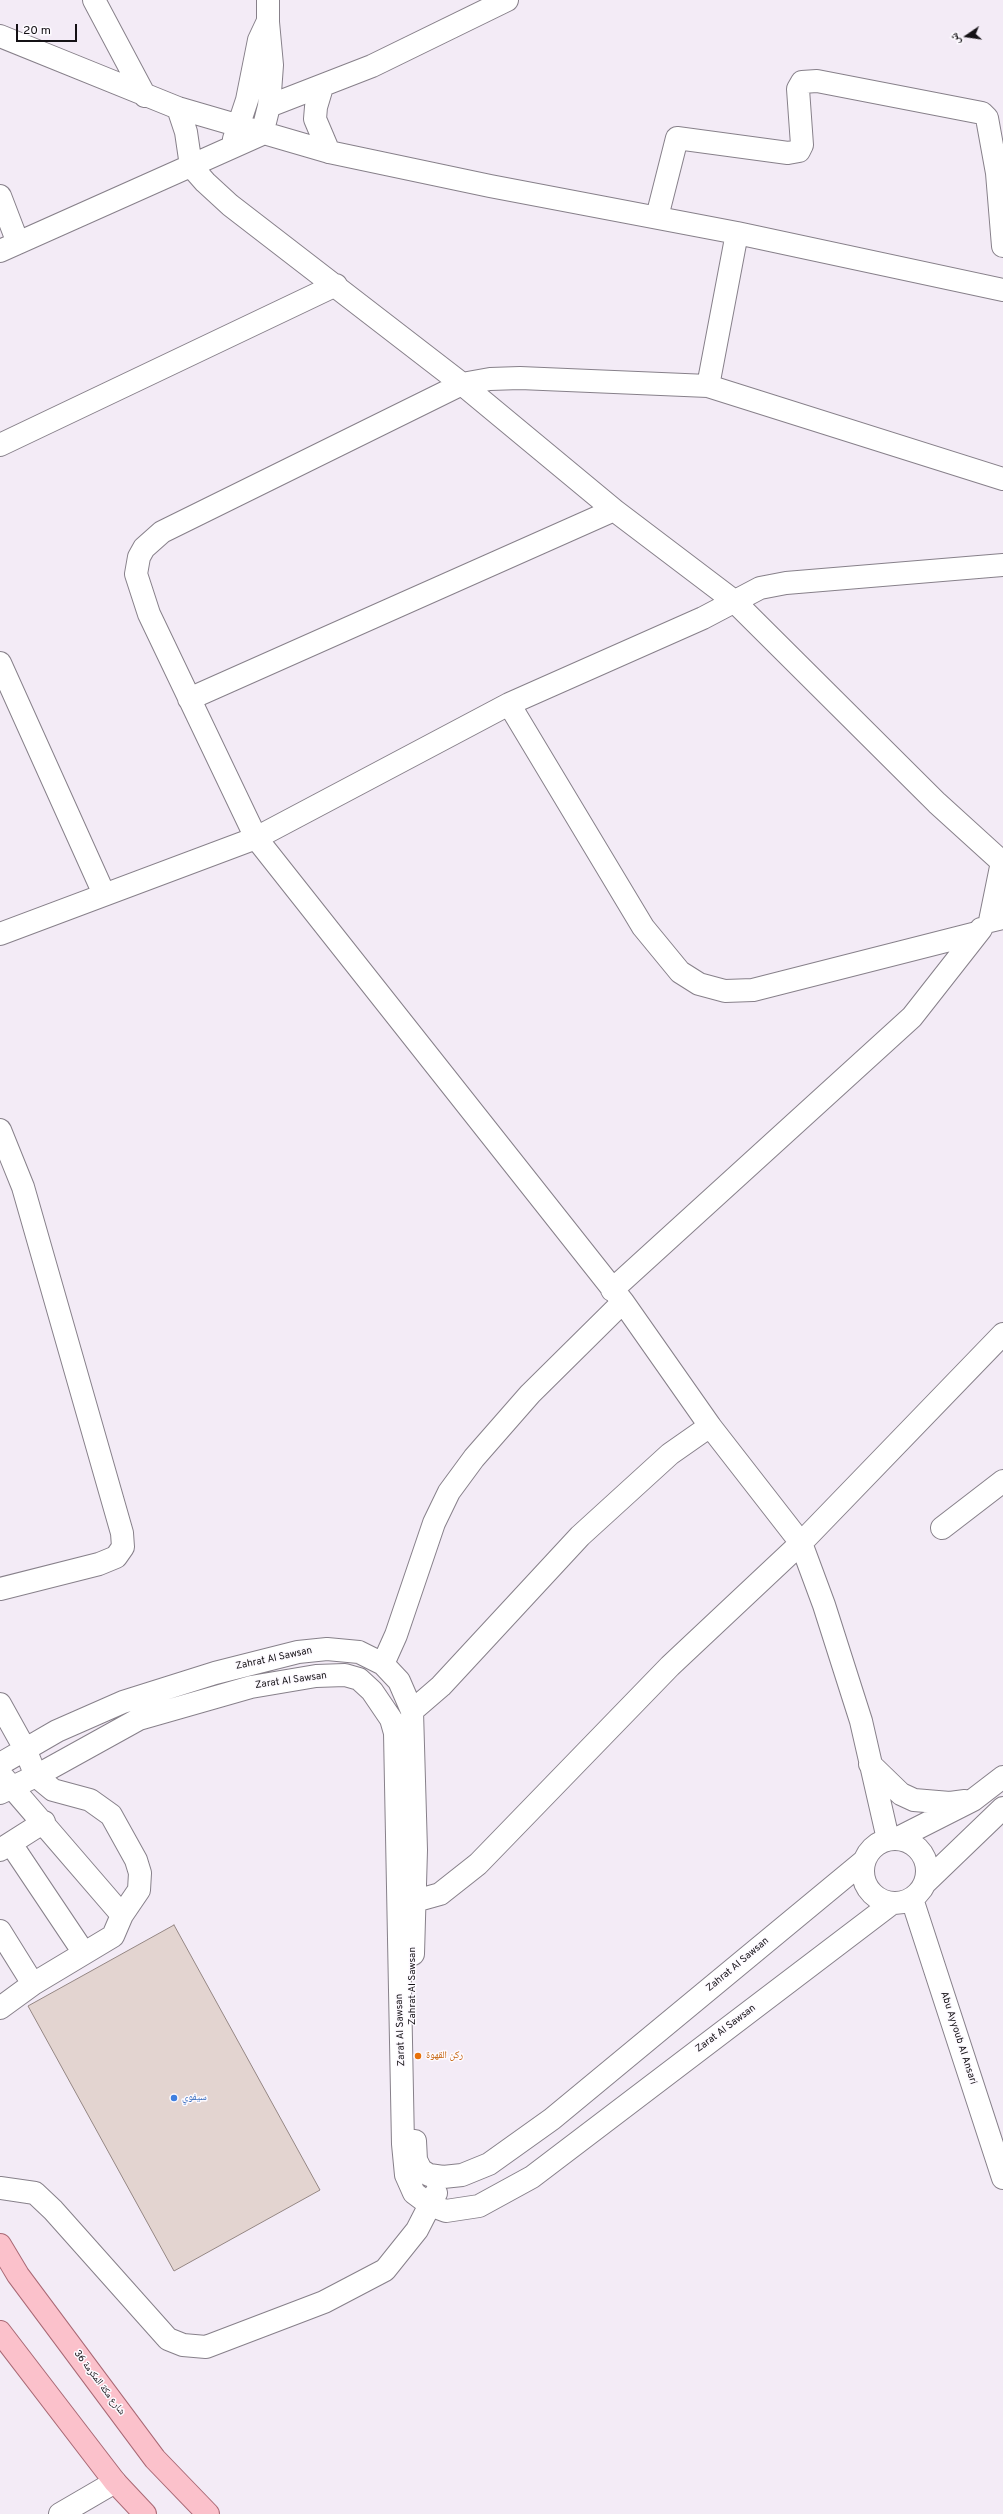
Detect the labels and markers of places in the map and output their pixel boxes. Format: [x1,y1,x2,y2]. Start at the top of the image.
place label: ركن القهوة [426,2050,463,2062]
marker: ركن القهوة [413,2051,423,2061]
place label: سيفوي [182,2092,207,2104]
marker: سيفوي [169,2093,179,2103]

